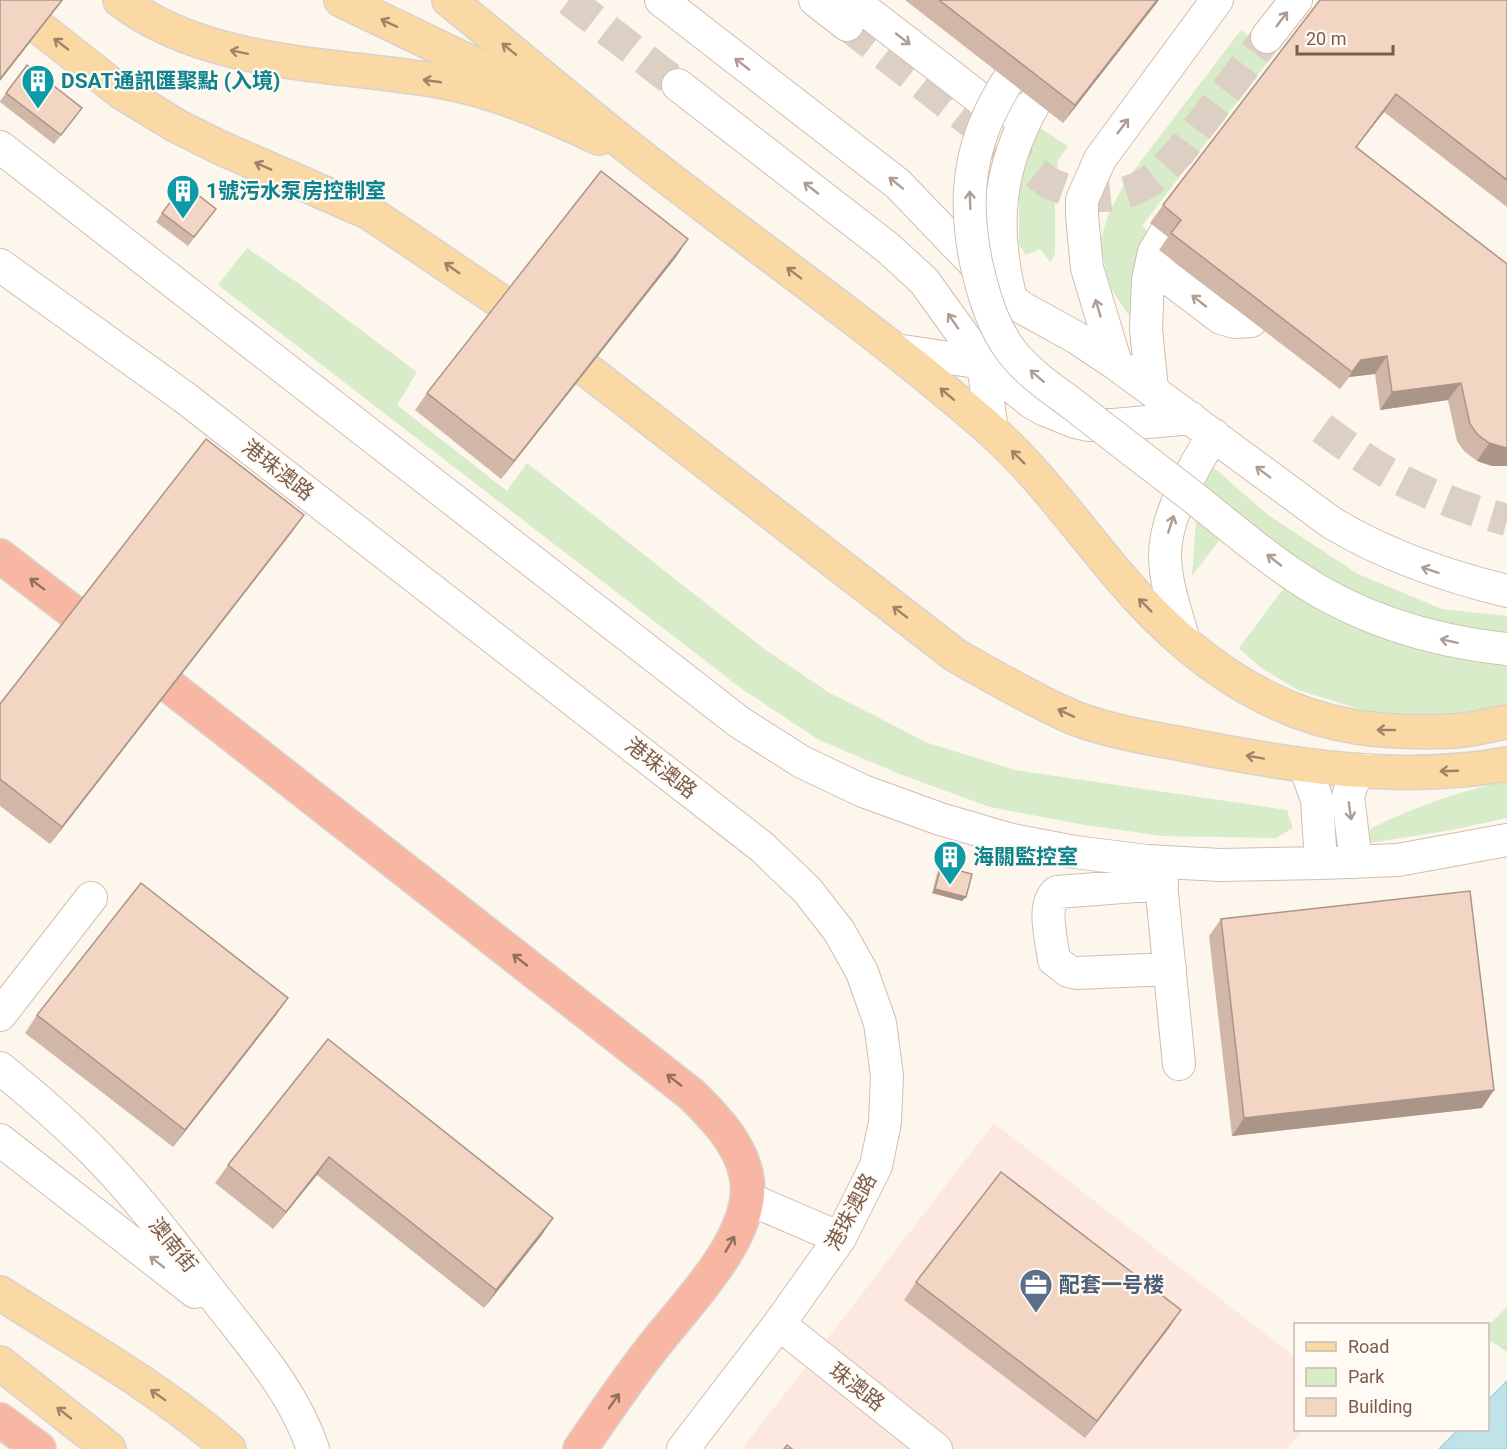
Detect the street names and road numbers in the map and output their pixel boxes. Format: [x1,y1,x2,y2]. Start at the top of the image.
street label: 港珠澳路 [238,435,318,505]
street label: 港珠澳路 [621,733,701,803]
street label: 港珠澳路 [821,1169,881,1255]
street label: 澳南街 [144,1213,202,1277]
street label: 珠澳路 [825,1358,889,1416]

